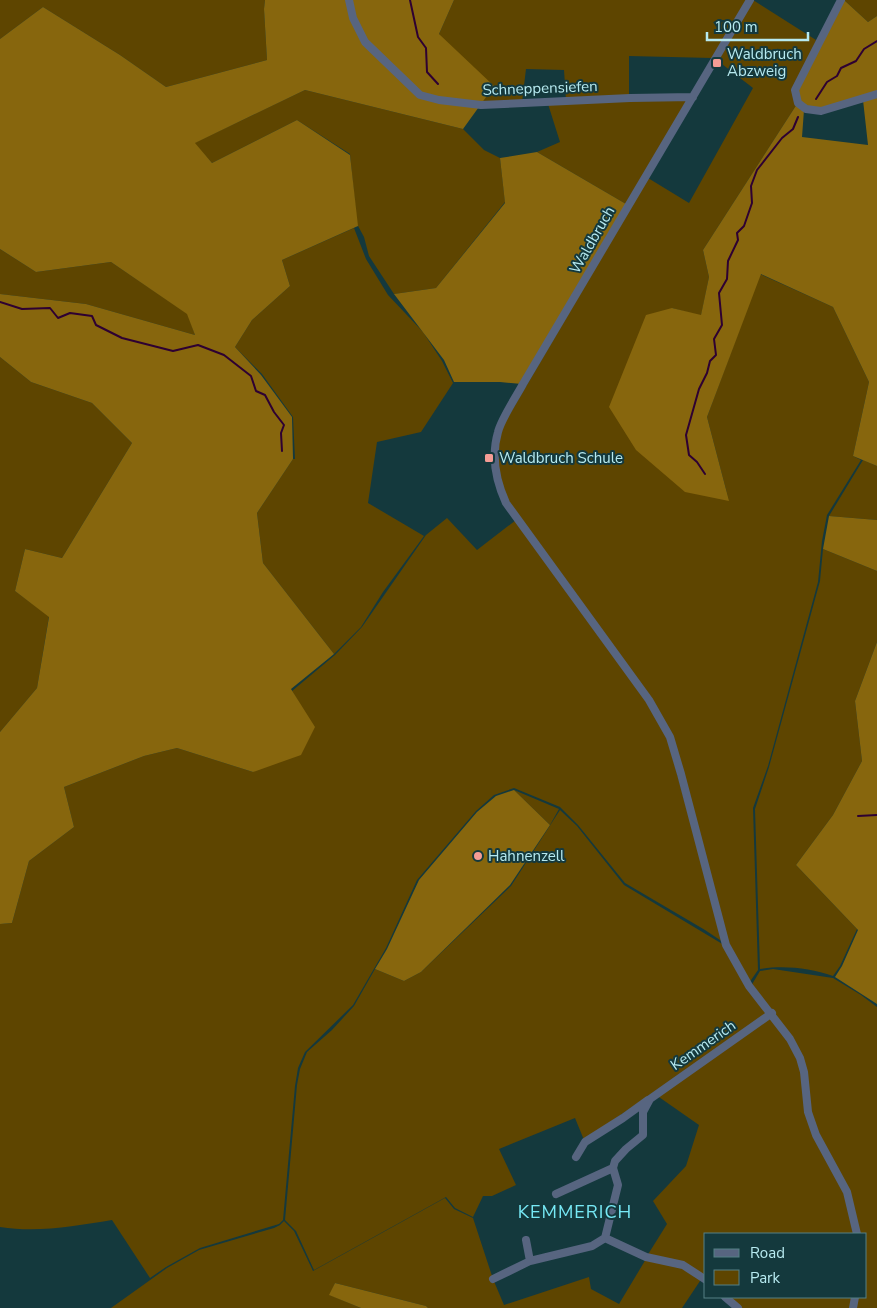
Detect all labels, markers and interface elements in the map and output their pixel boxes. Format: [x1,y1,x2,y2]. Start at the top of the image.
scale bar [707,10,808,42]
text: 100 m [714,17,758,37]
place label: Waldbruch Abzweig [727,44,802,81]
marker: Waldbruch Abzweig [711,57,723,69]
street label: Schneppensiefen [482,76,598,100]
street label: Waldbruch [565,203,619,277]
place label: Waldbruch Schule [499,448,623,468]
marker: Waldbruch Schule [483,452,495,464]
place label: Hahnenzell [488,846,565,866]
marker: Hahnenzell [472,850,484,862]
street label: Kemmerich [666,1015,740,1075]
district label: KEMMERICH [518,1200,632,1224]
legend [704,1233,867,1298]
text: Road [750,1243,785,1263]
text: Park [750,1268,780,1288]

